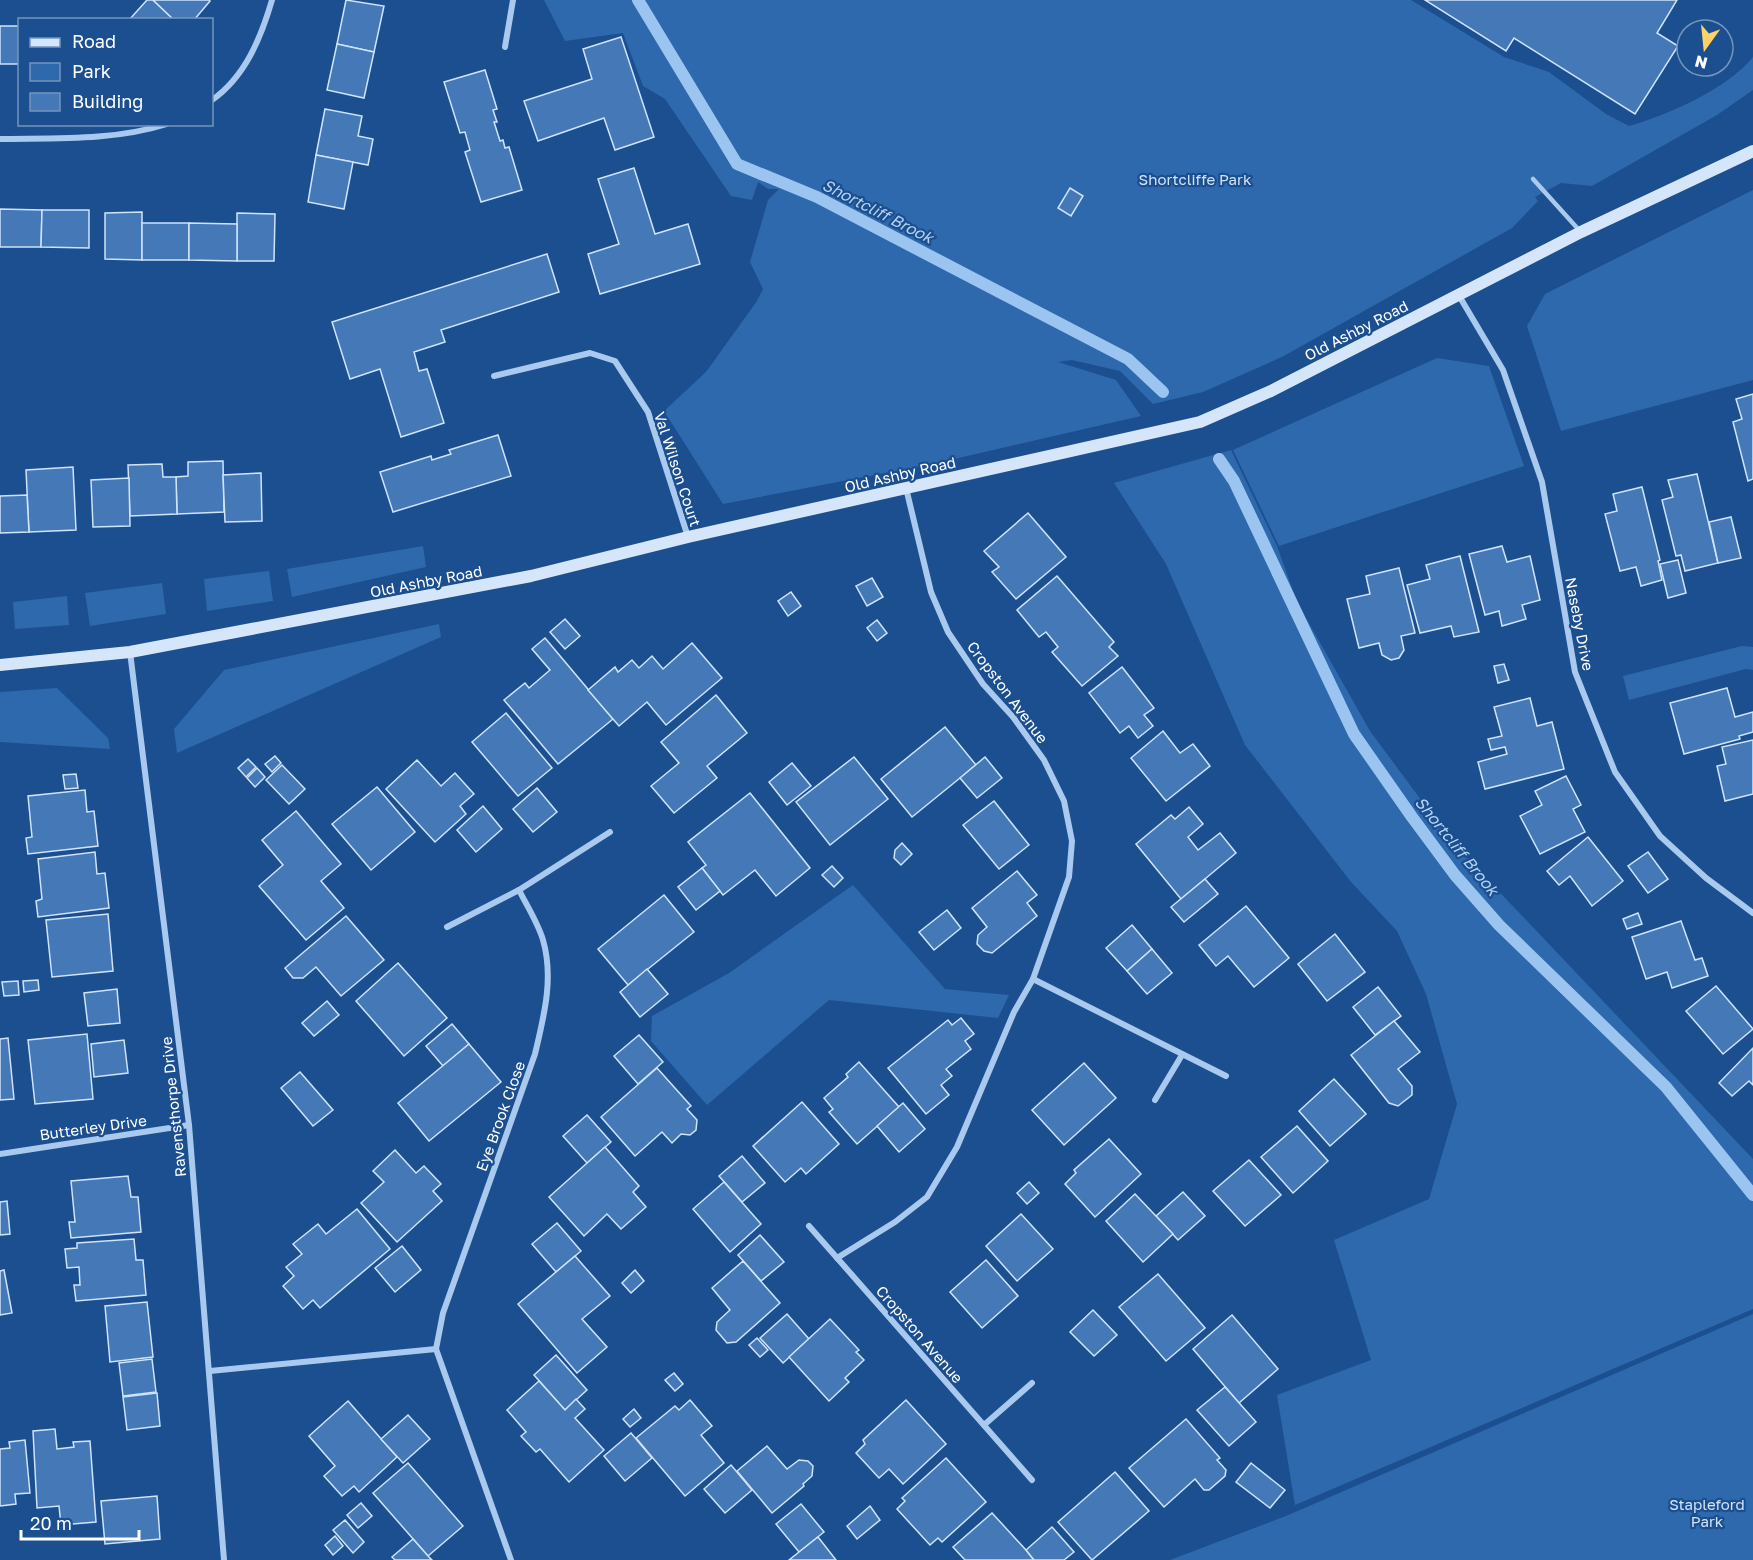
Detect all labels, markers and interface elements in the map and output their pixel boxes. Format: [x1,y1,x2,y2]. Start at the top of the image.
legend [18,18,213,126]
north arrow [1675,18,1735,78]
text: Road [72,30,116,52]
text: N [1693,51,1710,74]
text: Park [72,60,111,82]
text: Building [72,90,143,112]
park label: Shortcliffe Park [1139,170,1252,188]
water label: Shortcliff Brook [819,174,938,248]
street label: Old Ashby Road [1301,296,1411,364]
street label: Val Wilson Court [651,409,705,529]
street label: Old Ashby Road [843,452,957,496]
street label: Old Ashby Road [368,561,484,601]
street label: Naseby Drive [1562,576,1598,673]
street label: Cropston Avenue [964,637,1052,747]
water label: Shortcliff Brook [1411,792,1504,901]
street label: Ravensthorpe Drive [157,1036,189,1178]
street label: Eye Brook Close [472,1058,528,1174]
street label: Butterley Drive [38,1111,148,1143]
street label: Cropston Avenue [873,1282,967,1387]
park label: Stapleford Park [1669,1495,1745,1530]
scale bar [21,1503,140,1541]
text: 20 m [30,1512,72,1534]

